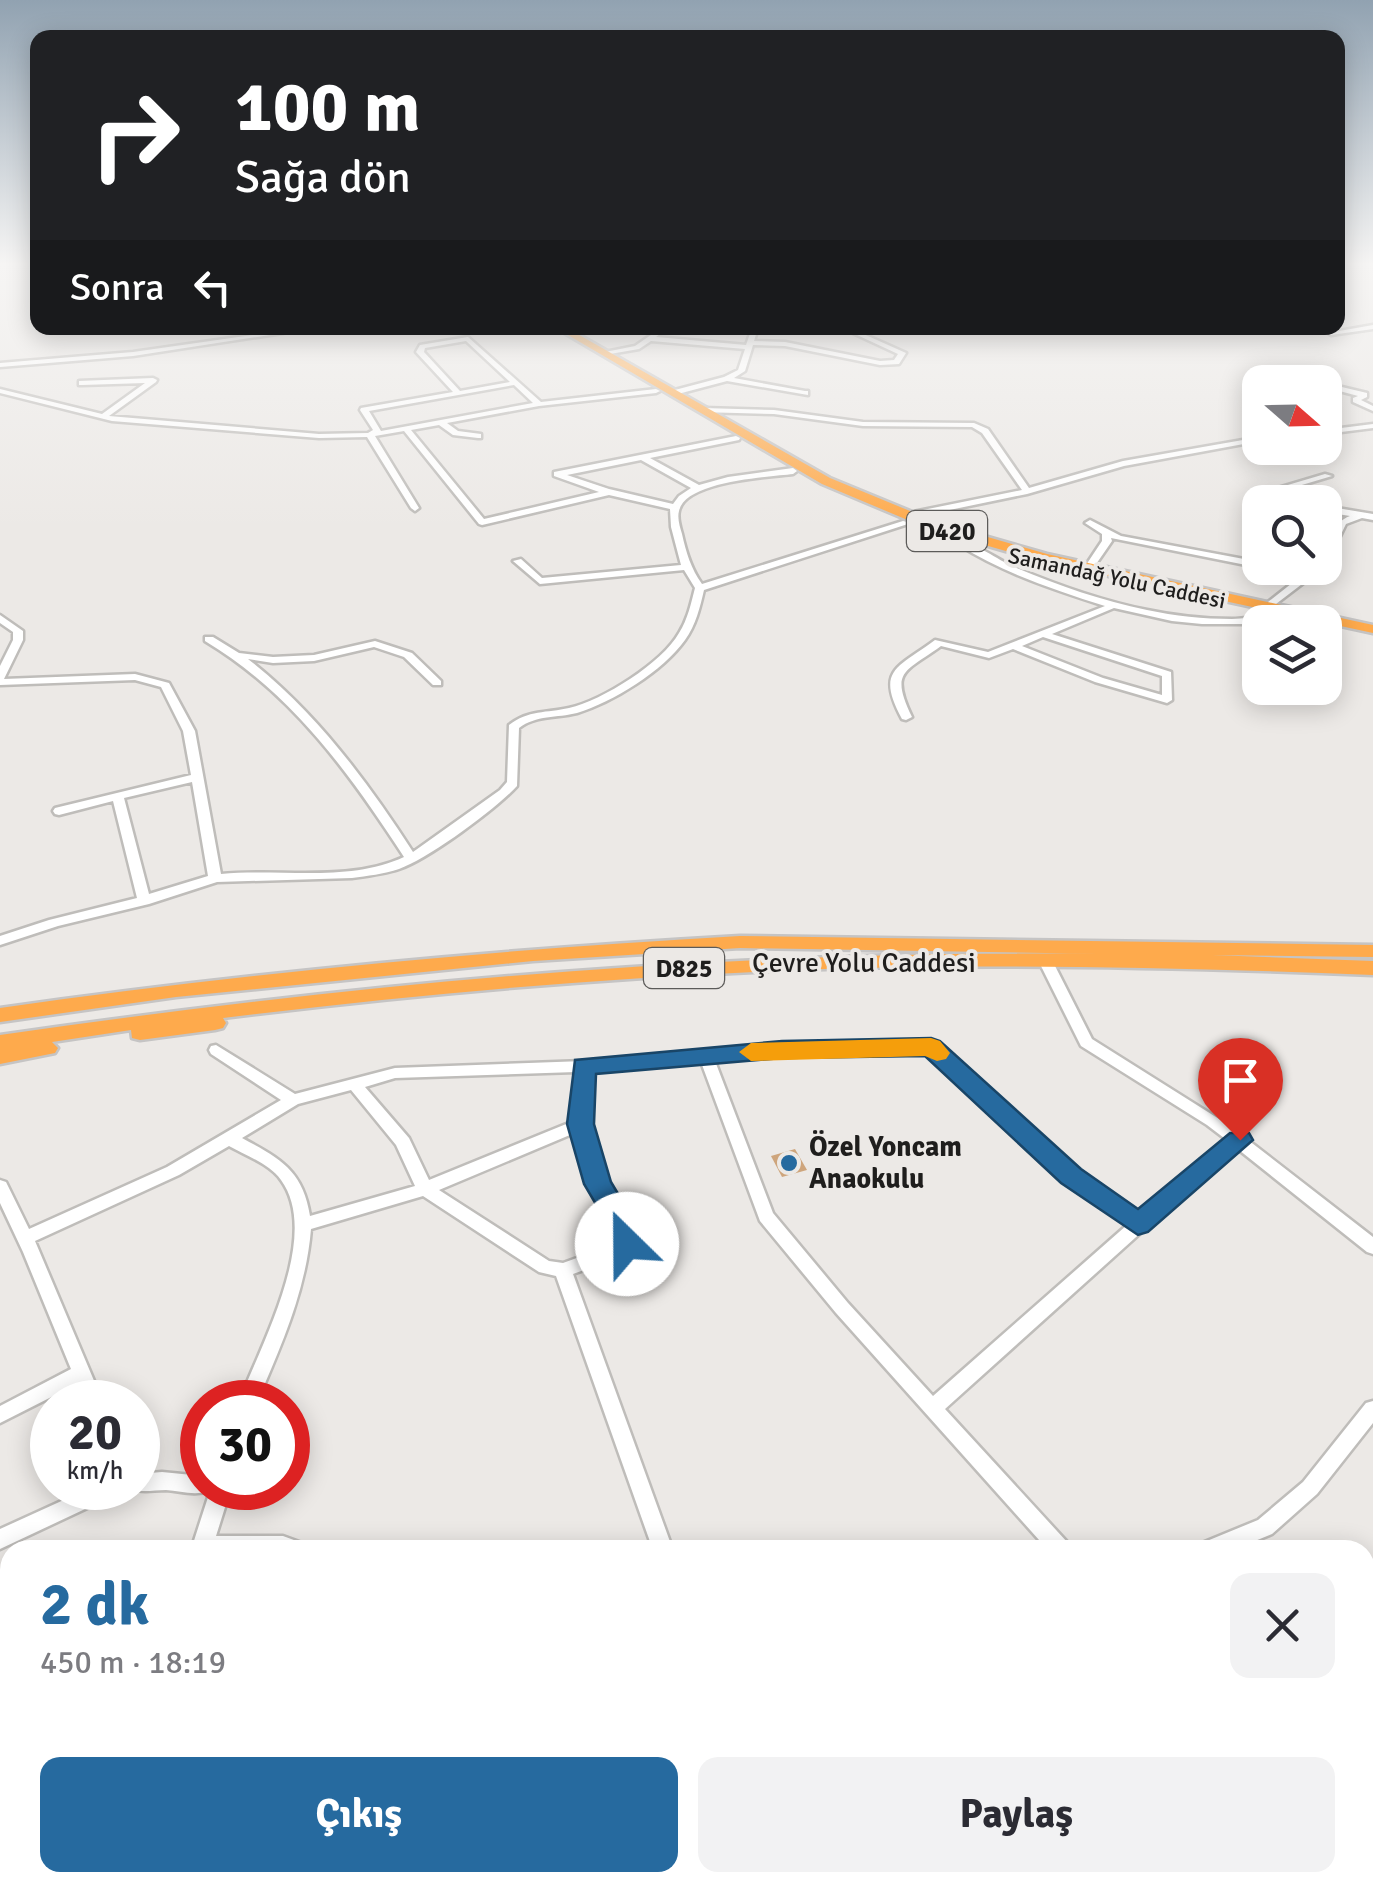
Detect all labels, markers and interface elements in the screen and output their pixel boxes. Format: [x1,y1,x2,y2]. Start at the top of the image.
text: 100 m [235,64,420,150]
icon: right [70,70,200,200]
text: Sağa dön [235,150,411,205]
icon: left [185,260,240,315]
text: Sonra [70,264,165,311]
north arrow [1242,365,1342,465]
map controls [1242,365,1342,705]
button: search [1242,485,1342,585]
road number: D420 [907,511,987,551]
street label: Samandağ Yolu Caddesi [1006,542,1228,614]
button: layers [1242,605,1342,705]
street label: Çevre Yolu Caddesi [752,946,976,980]
road number: D825 [644,948,724,988]
pin [1198,1038,1283,1141]
icon: arrive [1213,1053,1268,1108]
place label: Özel Yoncam Anaokulu [809,1130,962,1196]
marker: Özel Yoncam Anaokulu [778,1152,800,1174]
position arrow [575,1192,679,1296]
speed limit sign: 30 [180,1380,310,1510]
text: 20 [68,1402,122,1464]
text: km/h [67,1455,123,1486]
text: 2 dk [40,1568,149,1642]
button: close [1230,1573,1335,1678]
text: 450 m · 18:19 [40,1643,226,1682]
button: Çıkış [40,1757,678,1872]
button: Paylaş [698,1757,1335,1872]

